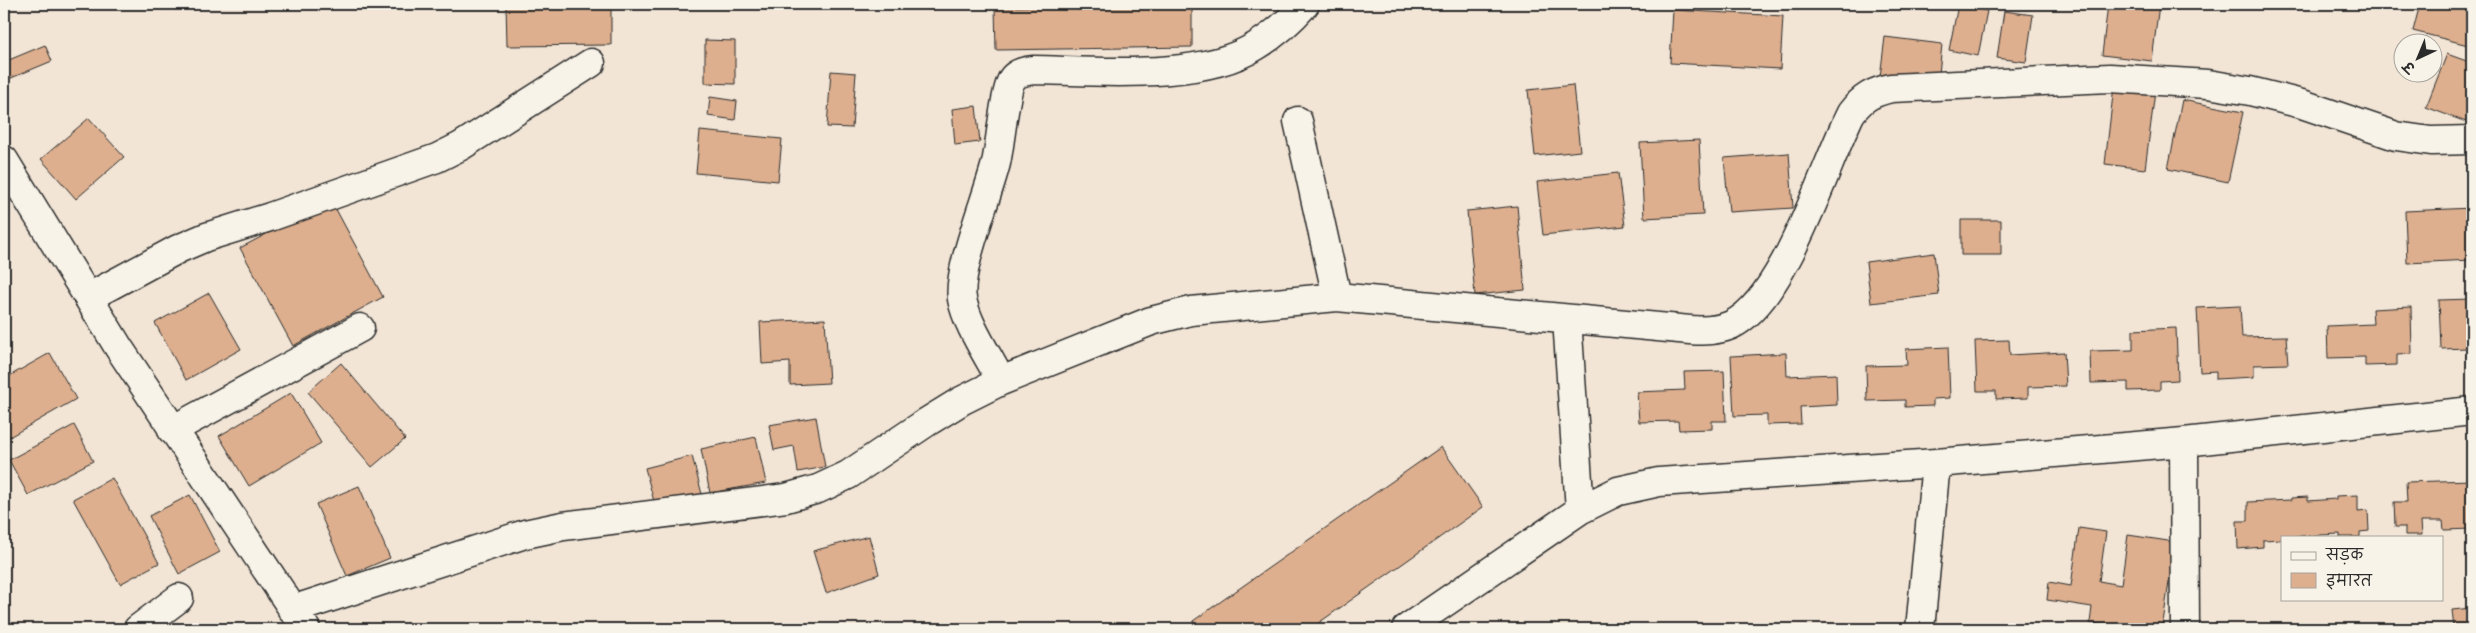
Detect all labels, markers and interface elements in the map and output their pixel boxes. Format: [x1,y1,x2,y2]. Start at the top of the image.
north arrow [2394,32,2444,82]
text: उ [2399,56,2420,78]
legend [2281,536,2444,600]
text: सड़क [2325,546,2364,565]
text: इमारत [2326,572,2373,591]

